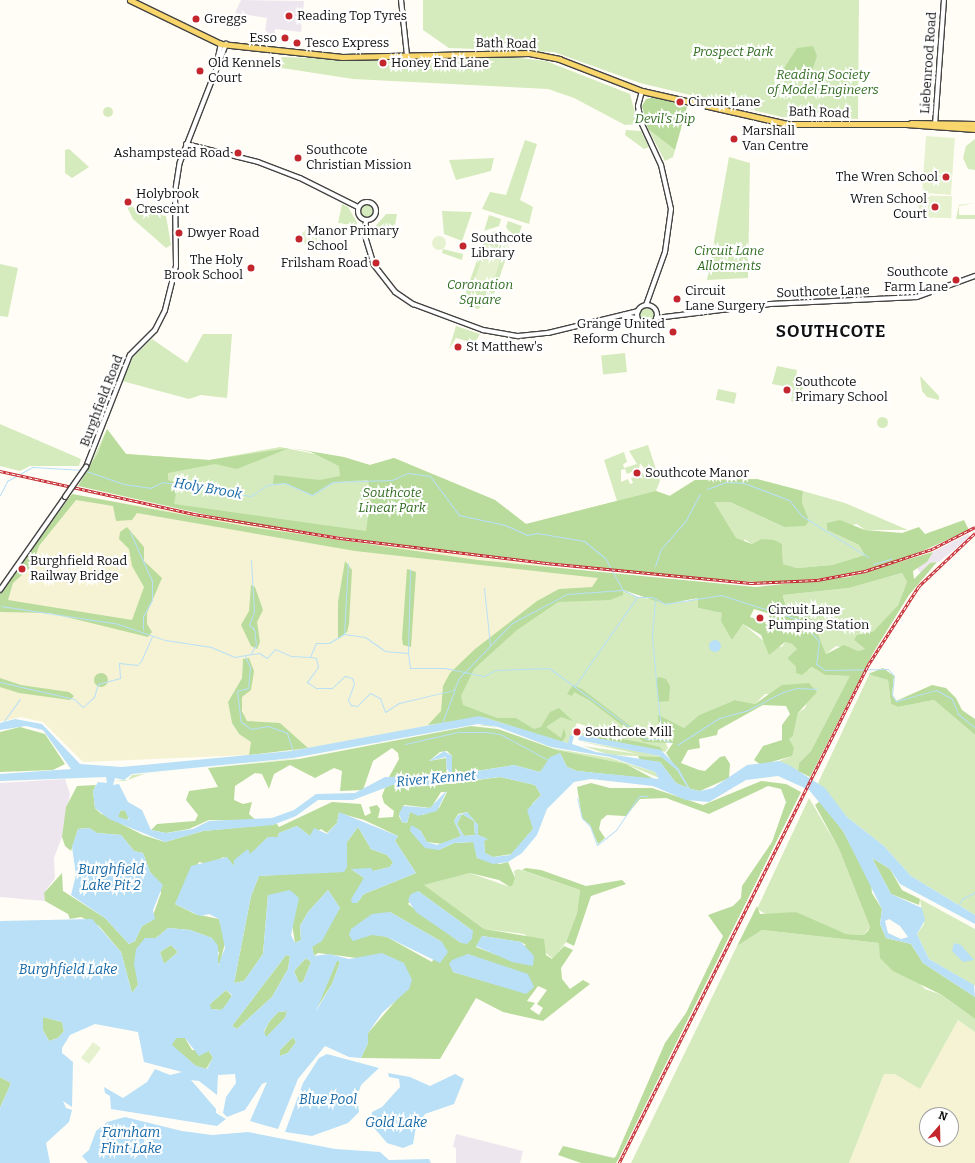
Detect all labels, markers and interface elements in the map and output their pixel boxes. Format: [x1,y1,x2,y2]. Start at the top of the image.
place label: Reading Top Tyres [297,8,407,24]
place label: Greggs [204,11,247,27]
marker: Reading Top Tyres [284,11,294,21]
street label: Liebenrood Road [918,12,940,114]
marker: Greggs [191,14,201,24]
place label: Esso [249,30,277,46]
marker: Esso [280,33,290,43]
place label: Tesco Express [305,35,389,51]
street label: Bath Road [475,36,537,52]
marker: Tesco Express [292,38,302,48]
park label: Prospect Park [693,44,773,60]
place label: Honey End Lane [391,55,489,71]
place label: Old Kennels Court [208,56,281,87]
marker: Honey End Lane [378,58,388,68]
marker: Old Kennels Court [195,66,205,76]
park label: Reading Society of Model Engineers [767,68,879,99]
place label: Circuit Lane [688,94,760,110]
marker: Circuit Lane [675,97,685,107]
street label: Bath Road [788,104,850,122]
park label: Devil's Dip [635,111,695,127]
place label: Marshall Van Centre [742,124,808,155]
marker: Marshall Van Centre [729,134,739,144]
place label: Southcote Christian Mission [306,143,412,174]
place label: Ashampstead Road [114,145,230,161]
marker: Ashampstead Road [233,148,243,158]
marker: Southcote Christian Mission [293,153,303,163]
place label: The Wren School [836,169,938,185]
marker: The Wren School [941,172,951,182]
place label: Holybrook Crescent [136,187,199,218]
place label: Wren School Court [850,192,927,223]
marker: Holybrook Crescent [123,197,133,207]
marker: Wren School Court [930,202,940,212]
place label: Manor Primary School [307,224,399,255]
place label: Dwyer Road [187,225,259,241]
marker: Dwyer Road [174,228,184,238]
place label: Southcote Library [471,231,532,262]
marker: Manor Primary School [294,234,304,244]
marker: Southcote Library [458,241,468,251]
park label: Circuit Lane Allotments [694,244,764,275]
place label: The Holy Brook School [164,253,243,284]
place label: Frilsham Road [281,255,368,271]
marker: Frilsham Road [371,258,381,268]
marker: The Holy Brook School [246,263,256,273]
place label: Southcote Farm Lane [884,265,948,296]
marker: Southcote Farm Lane [951,275,961,285]
park label: Coronation Square [447,278,513,309]
street label: Southcote Lane [776,283,870,301]
place label: Circuit Lane Surgery [685,284,765,315]
marker: Circuit Lane Surgery [672,294,682,304]
place label: Grange United Reform Church [573,317,665,348]
district label: SOUTHCOTE [776,322,886,342]
marker: Grange United Reform Church [668,327,678,337]
place label: St Matthew's [466,339,543,355]
marker: St Matthew's [453,342,463,352]
street label: Burghfield Road [77,353,127,449]
place label: Southcote Primary School [795,375,888,406]
marker: Southcote Primary School [782,385,792,395]
place label: Southcote Manor [645,465,749,481]
marker: Southcote Manor [632,468,642,478]
water label: Holy Brook [173,475,243,503]
park label: Southcote Linear Park [358,486,426,517]
place label: Burghfield Road Railway Bridge [30,554,127,585]
marker: Burghfield Road Railway Bridge [17,564,27,574]
place label: Circuit Lane Pumping Station [768,603,869,634]
marker: Circuit Lane Pumping Station [755,613,765,623]
place label: Southcote Mill [585,724,672,740]
marker: Southcote Mill [572,727,582,737]
water label: River Kennet [395,767,477,791]
water label: Burghfield Lake Pit 2 [78,862,144,894]
water label: Burghfield Lake [19,962,117,978]
water label: Blue Pool [299,1092,357,1108]
north arrow [919,1107,959,1147]
text: N [937,1109,949,1124]
water label: Gold Lake [365,1115,427,1131]
water label: Farnham Flint Lake [100,1125,162,1158]

